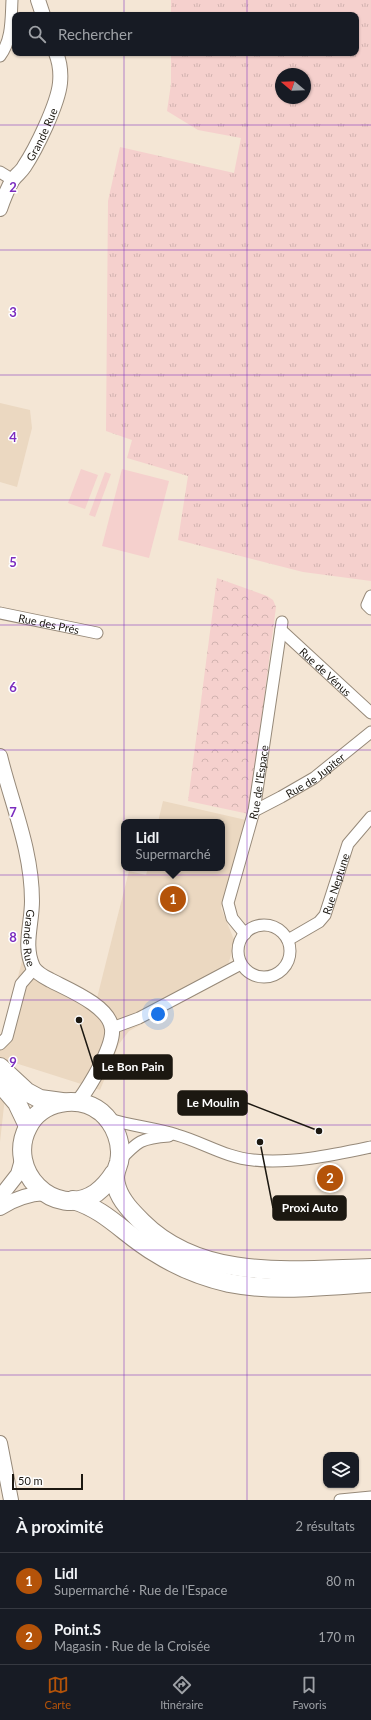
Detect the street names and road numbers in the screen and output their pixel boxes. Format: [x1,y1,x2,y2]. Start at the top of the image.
street label: Grande Rue [23,106,59,163]
street label: Rue des Prés [17,610,81,636]
street label: Rue de Vénus [297,644,354,698]
street label: Rue de l'Espace [246,744,270,821]
street label: Rue de Jupiter [283,750,347,800]
street label: Rue Neptune [319,851,351,916]
street label: Grande Rue [22,909,38,968]

